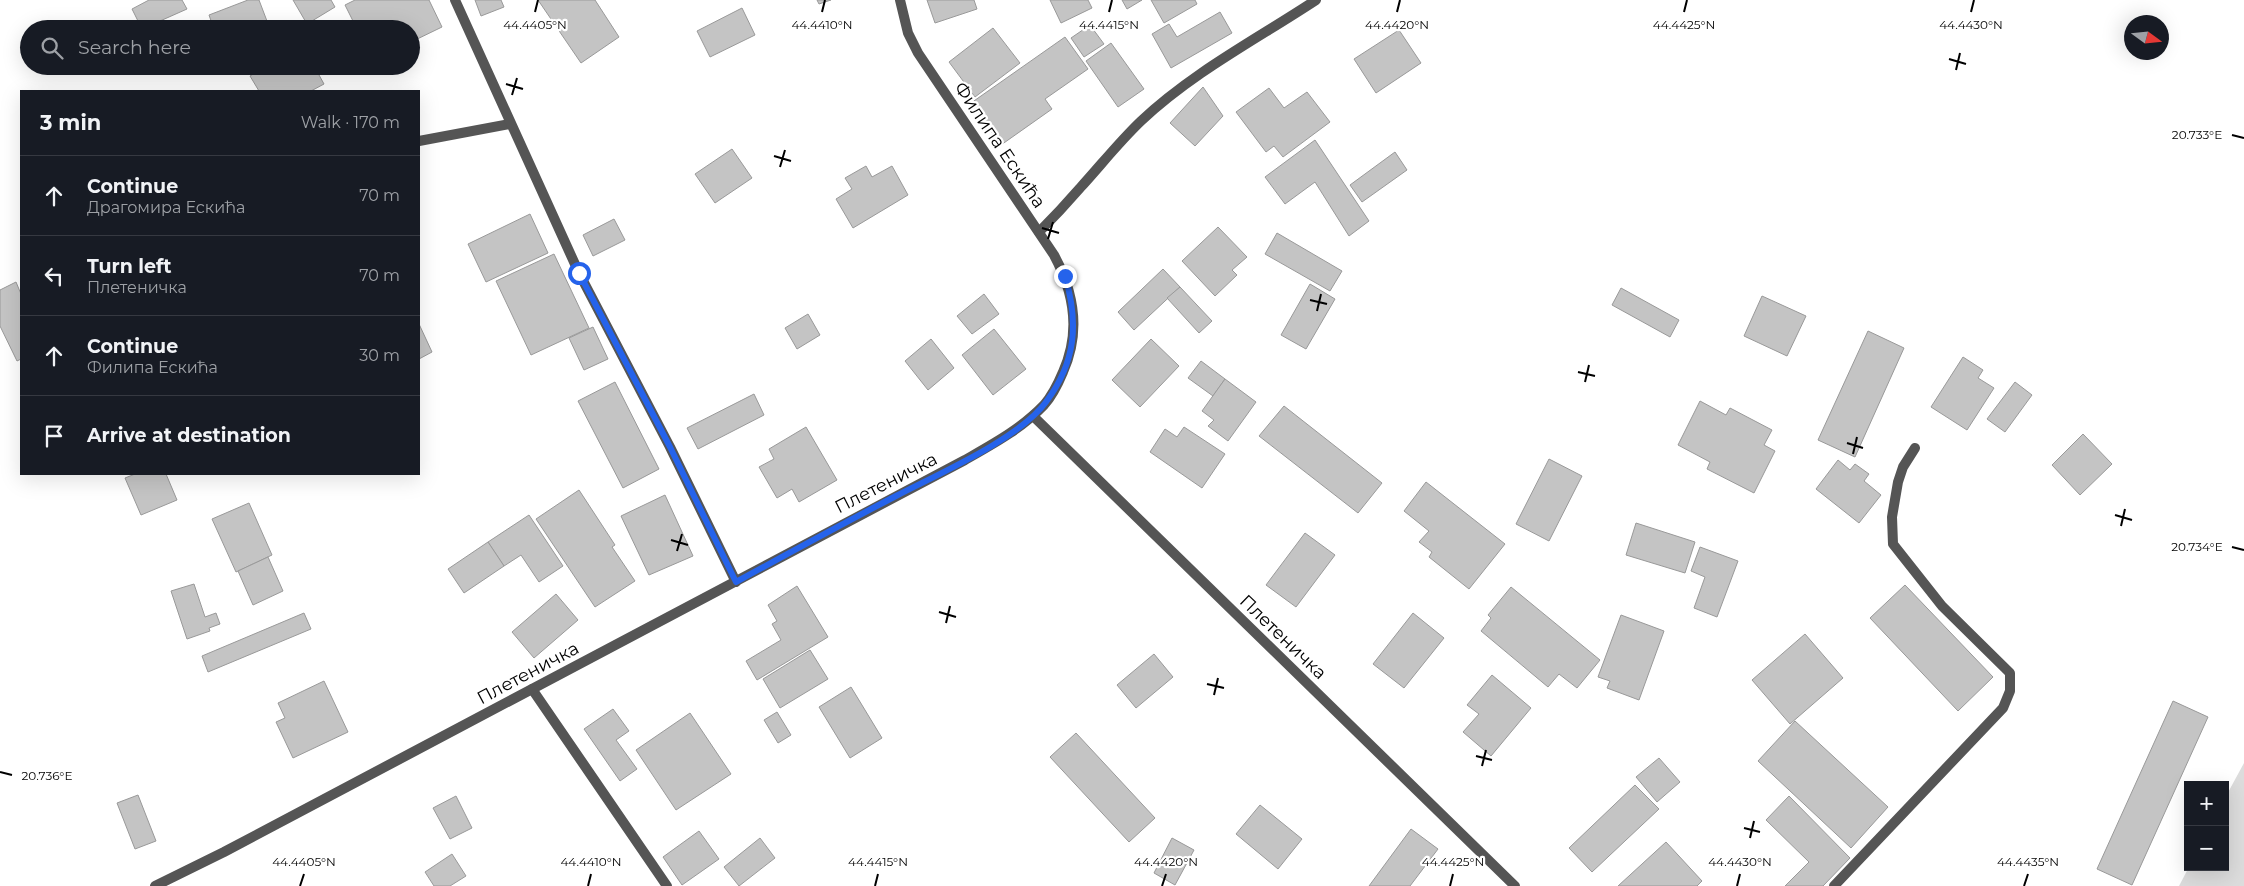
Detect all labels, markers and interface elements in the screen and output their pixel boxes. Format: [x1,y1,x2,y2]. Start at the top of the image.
north arrow [2124,15,2169,60]
text: 44.4405°N [503,17,567,32]
text: 44.4410°N [791,17,853,32]
text: 44.4415°N [1079,17,1139,32]
text: 44.4420°N [1365,17,1429,32]
text: 44.4425°N [1653,17,1715,32]
text: 44.4430°N [1939,17,2003,32]
search box [20,20,420,75]
icon: search [38,34,66,62]
text: Search here [78,36,191,59]
street label: Филипа Ескића [950,78,1050,212]
text: 3 min [40,110,101,135]
text: Walk · 170 m [301,113,400,132]
text: 20.733°E [2172,127,2222,142]
text: Continue [87,175,178,198]
icon: ahead [40,182,68,210]
text: 70 m [359,186,400,205]
text: Драгомира Ескића [87,198,245,217]
text: Turn left [87,255,172,278]
icon: left [40,262,68,290]
route start [568,262,591,285]
route end [1054,265,1077,288]
text: 70 m [359,266,400,285]
text: Плетеничка [87,278,187,297]
text: Continue [87,335,178,358]
icon: ahead [40,342,68,370]
text: 30 m [359,346,400,365]
text: Филипа Ескића [87,358,218,377]
icon: arrive [40,422,68,450]
text: Arrive at destination [87,424,291,447]
street label: Плетеничка [831,448,941,518]
text: 20.734°E [2171,539,2223,554]
street label: Плетеничка [1235,590,1331,684]
street label: Плетеничка [473,637,583,709]
text: 20.736°E [22,768,72,783]
map controls [2184,781,2229,871]
button: + [2184,781,2229,826]
button: − [2184,826,2229,871]
text: 44.4405°N [272,854,336,869]
text: 44.4410°N [560,854,622,869]
text: 44.4415°N [848,854,908,869]
text: 44.4420°N [1134,854,1198,869]
text: 44.4425°N [1422,854,1484,869]
text: 44.4430°N [1708,854,1772,869]
text: 44.4435°N [1997,854,2059,869]

